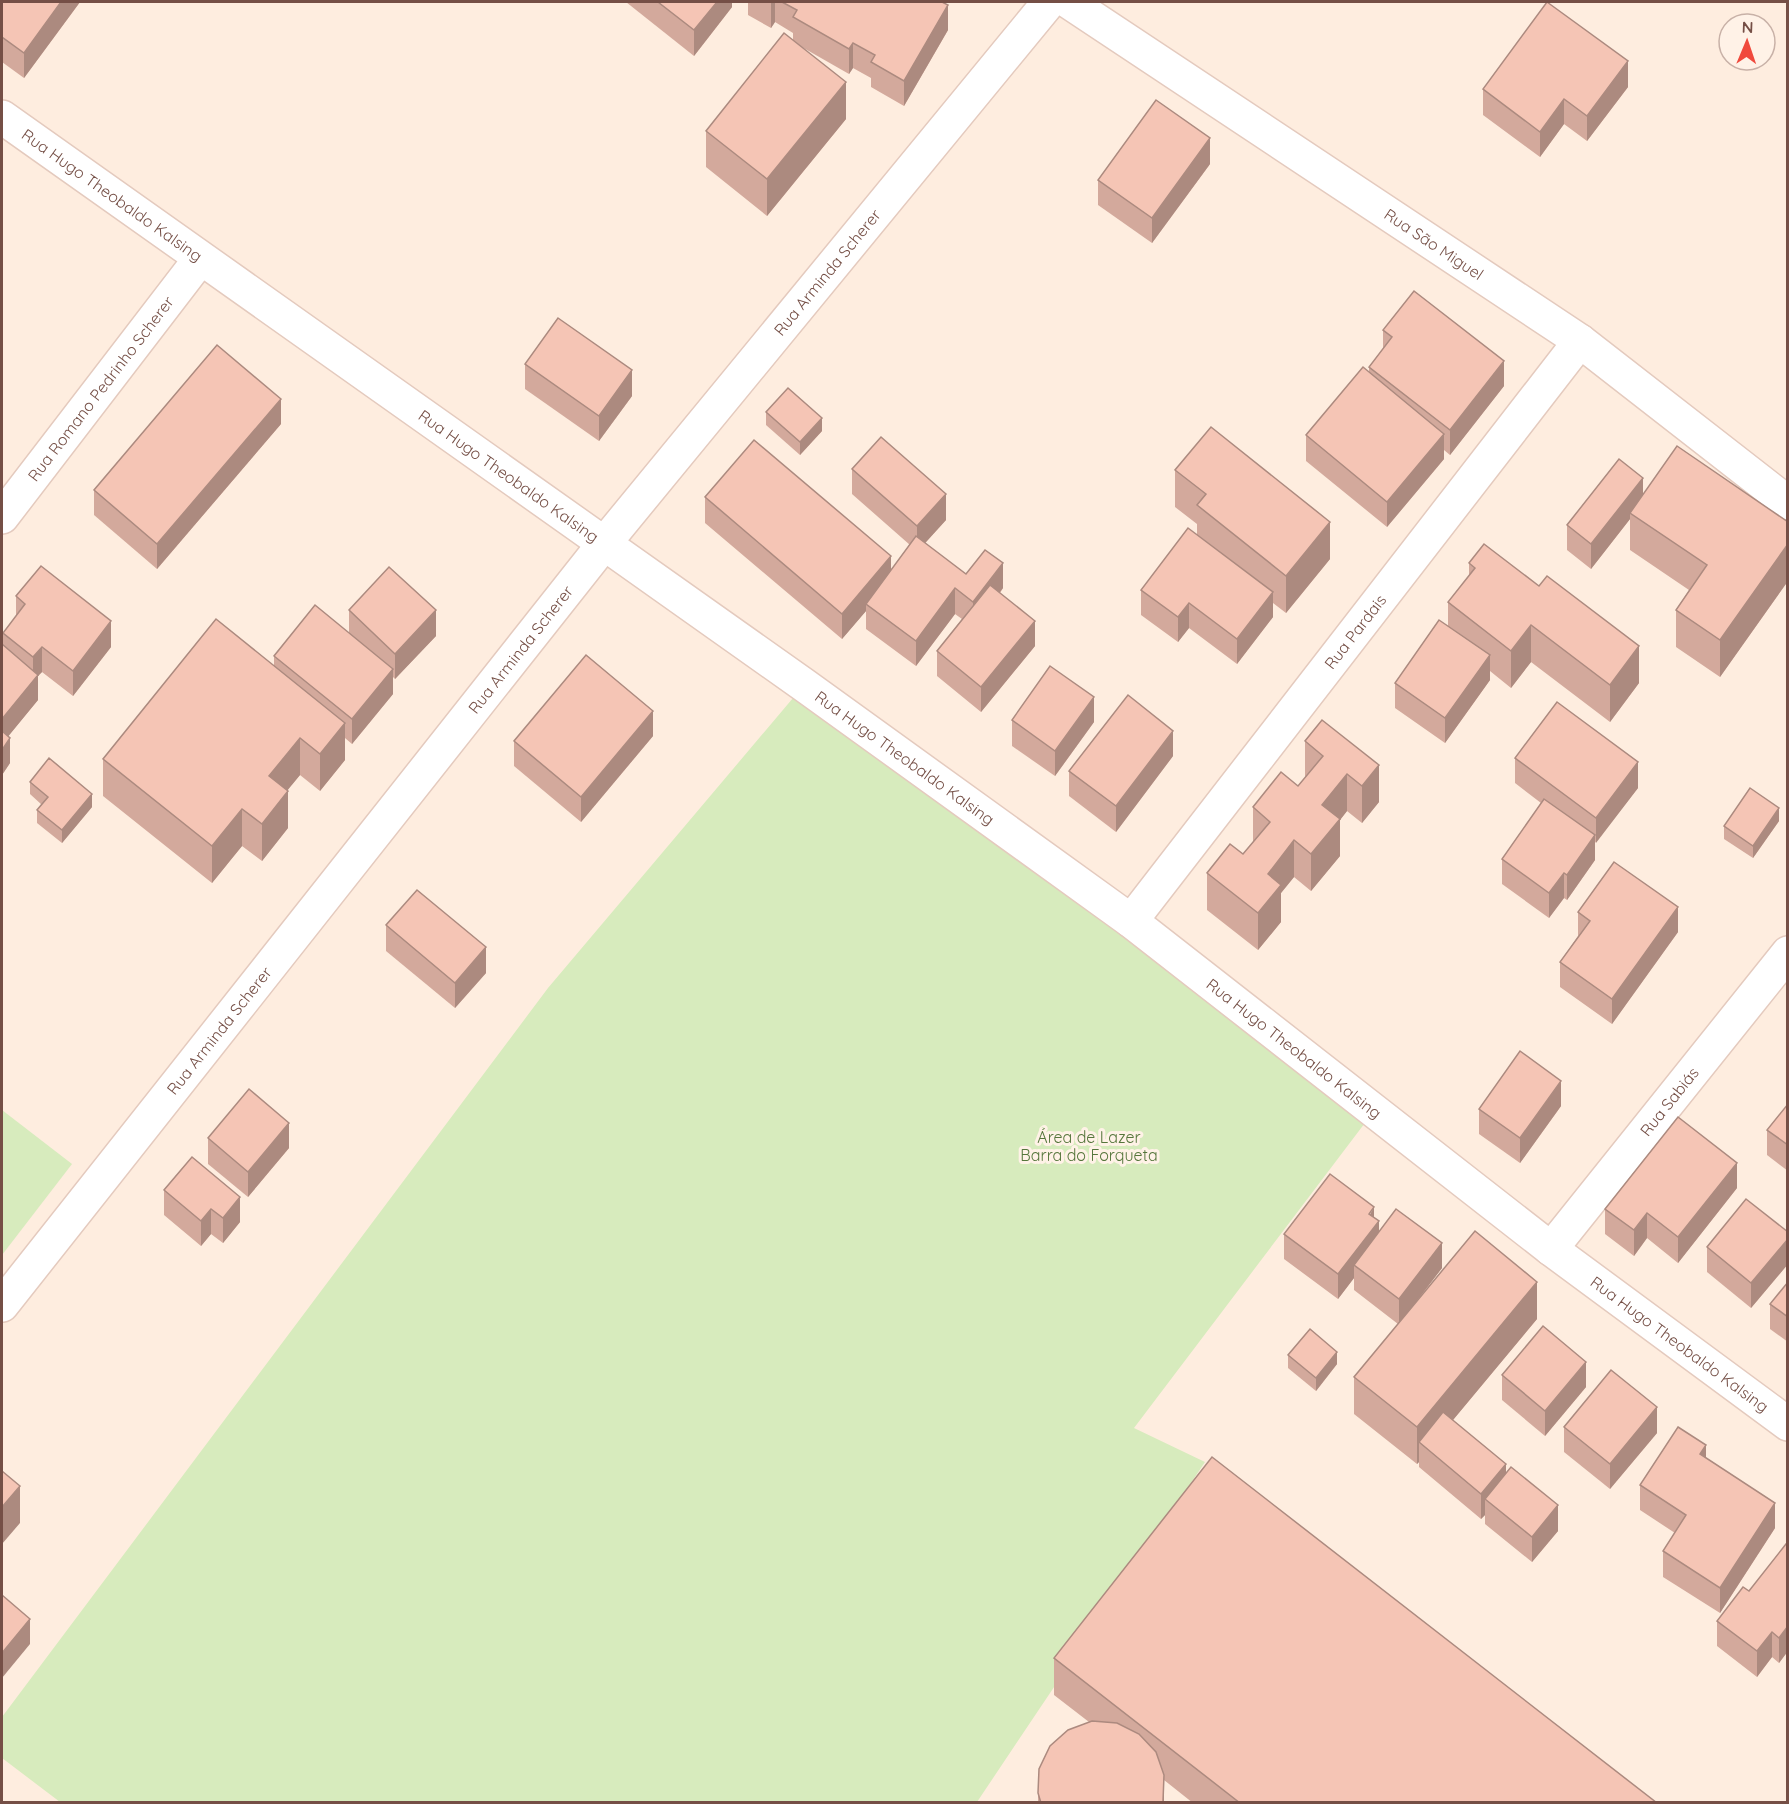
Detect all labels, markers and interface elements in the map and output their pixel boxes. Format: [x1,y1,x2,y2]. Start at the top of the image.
north arrow [1717,12,1777,72]
text: N [1741,17,1754,37]
street label: Rua Hugo Theobaldo Kalsing [18,124,206,266]
street label: Rua São Miguel [1381,204,1487,284]
street label: Rua Arminda Scherer [769,205,885,339]
street label: Rua Romano Pedrinho Scherer [23,292,178,485]
street label: Rua Hugo Theobaldo Kalsing [415,405,603,547]
street label: Rua Arminda Scherer [464,581,577,717]
street label: Rua Pardais [1320,590,1390,673]
street label: Rua Hugo Theobaldo Kalsing [811,686,998,829]
street label: Rua Arminda Scherer [162,962,276,1099]
street label: Rua Hugo Theobaldo Kalsing [1203,974,1386,1123]
street label: Rua Sabiás [1635,1063,1703,1140]
park label: Área de Lazer Barra do Forqueta [1020,1127,1158,1165]
street label: Rua Hugo Theobaldo Kalsing [1587,1272,1773,1416]

